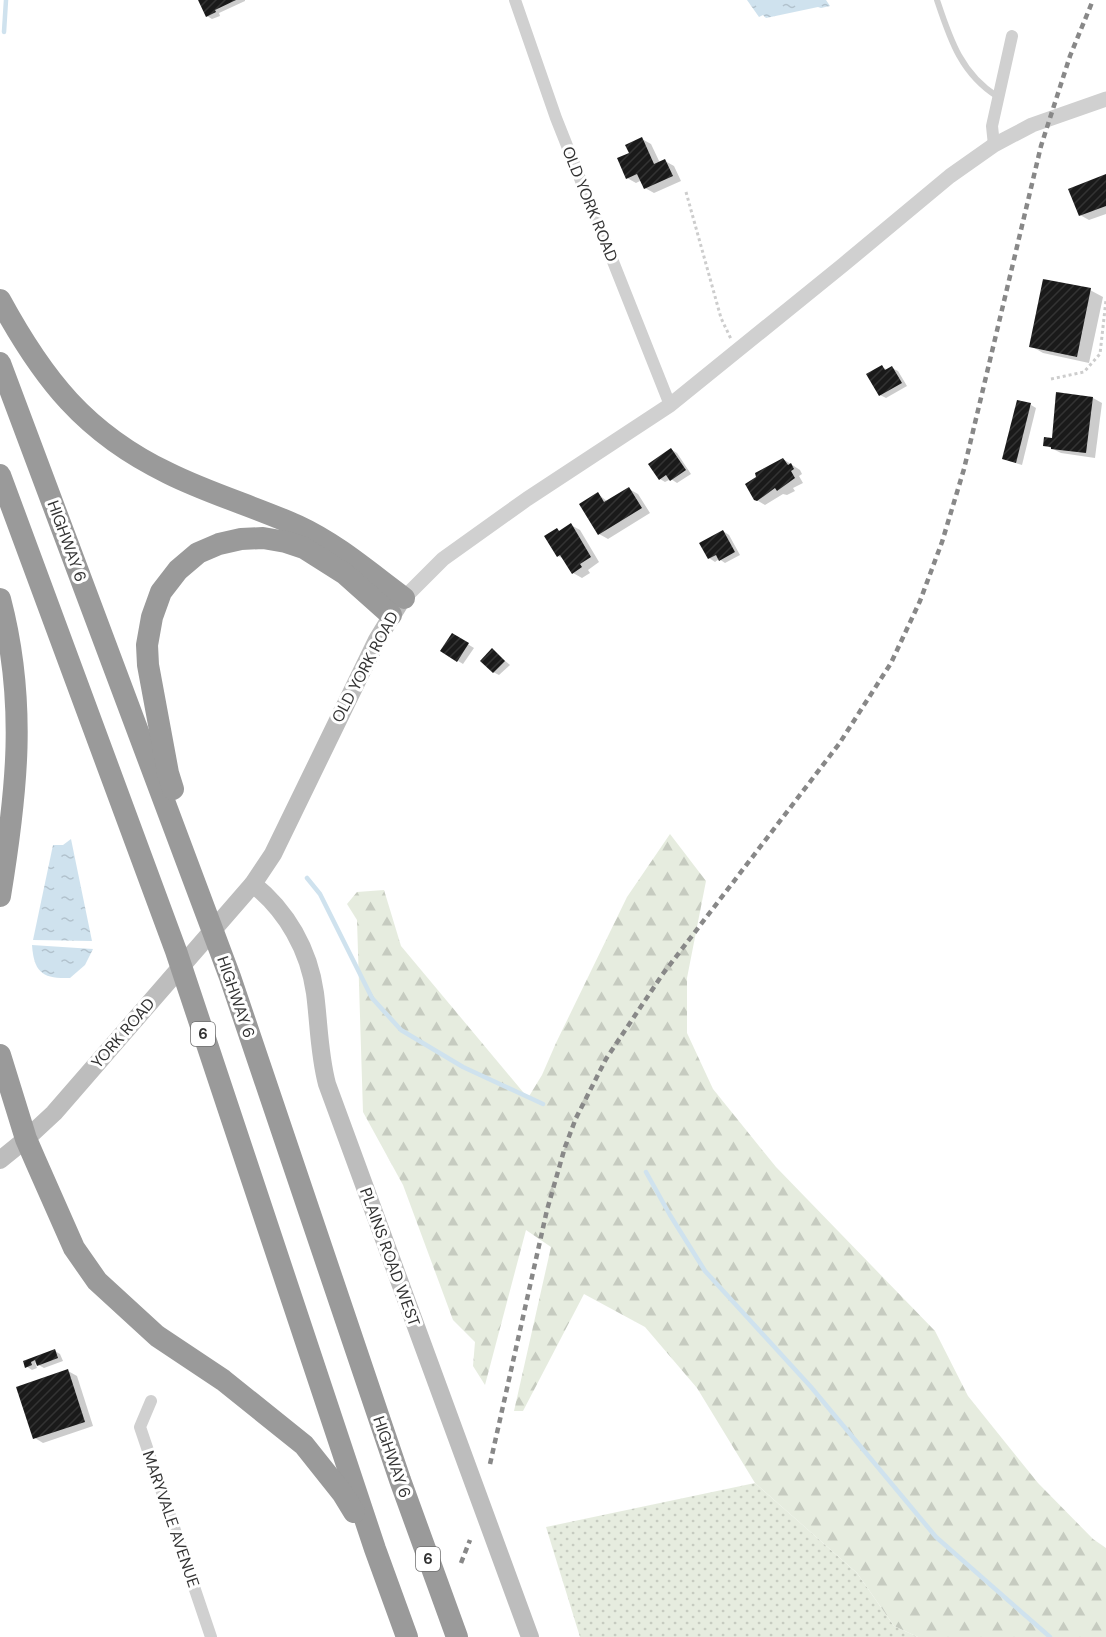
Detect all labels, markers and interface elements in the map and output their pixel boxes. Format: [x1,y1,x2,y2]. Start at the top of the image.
street label: OLD YORK ROAD [557,143,623,265]
street label: HIGHWAY 6 [43,497,91,585]
street label: OLD YORK ROAD [327,608,403,726]
street label: HIGHWAY 6 [212,953,260,1041]
street label: YORK ROAD [87,993,159,1073]
road number: 6 [191,1022,215,1046]
street label: PLAINS ROAD WEST [355,1185,425,1329]
street label: HIGHWAY 6 [368,1413,416,1501]
street label: MARYVALE AVENUE [138,1448,204,1590]
road number: 6 [416,1547,440,1571]

